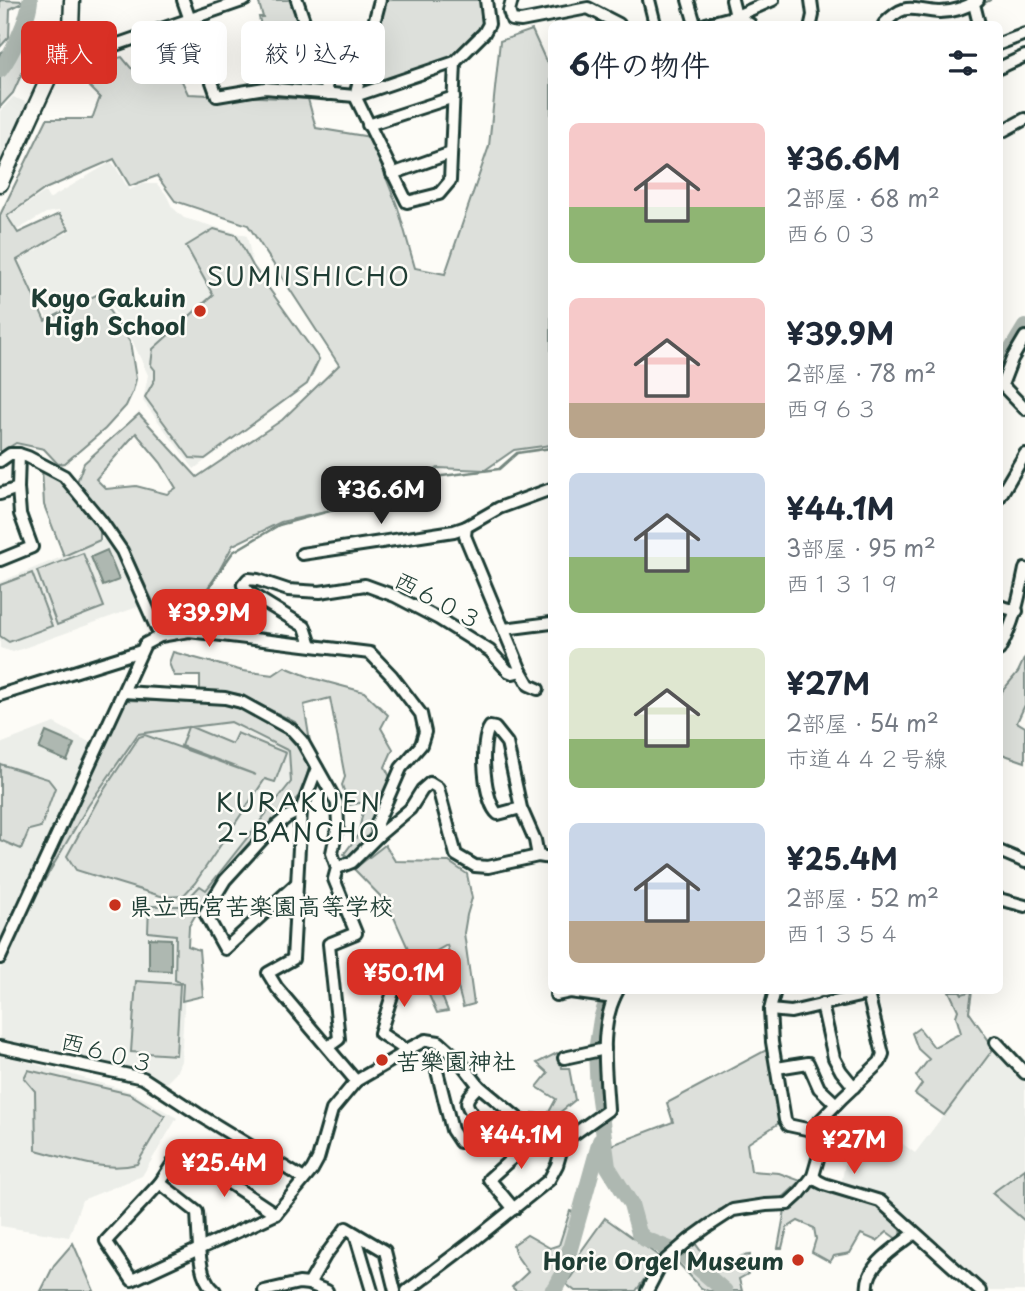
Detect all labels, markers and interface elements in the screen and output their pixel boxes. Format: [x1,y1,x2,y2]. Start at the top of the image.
chip: 購入 [21,21,117,84]
chip: 賃貸 [131,21,227,84]
chip: 絞り込み [241,21,385,84]
text: 6件の物件 [569,41,710,86]
icon: filters [944,44,982,82]
text: ¥36.6M [786,135,901,180]
icon: home [625,151,709,235]
text: 2部屋 · 68 m² [786,180,940,215]
text: 西６０３ [786,215,878,250]
district label: SUMIISHICHO [207,256,411,295]
place label: Koyo Gakuin High School [31,279,186,343]
marker: Koyo Gakuin High School [192,303,208,319]
text: ¥39.9M [786,310,894,355]
icon: home [625,326,709,410]
text: 2部屋 · 78 m² [786,355,936,390]
text: 西９６３ [786,390,878,425]
pin: ¥36.6M [324,466,438,526]
text: ¥36.6M [337,471,425,506]
text: ¥44.1M [786,485,894,530]
icon: home [625,501,709,585]
text: 3部屋 · 95 m² [786,530,936,565]
street label: 西６０３ [388,561,490,637]
text: 西１３１９ [786,565,901,600]
pin: ¥39.9M [152,590,266,649]
text: ¥39.9M [168,594,250,629]
text: ¥27M [786,660,870,705]
icon: home [625,676,709,760]
text: 2部屋 · 54 m² [786,705,939,740]
text: 市道４４２号線 [786,740,947,775]
district label: KURAKUEN 2-BANCHO [216,782,382,851]
text: ¥25.4M [786,835,898,880]
icon: home [625,851,709,935]
text: 2部屋 · 52 m² [786,880,939,915]
place label: 県立西宮苦楽園高等学校 [129,887,393,923]
marker: 県立西宮苦楽園高等学校 [107,897,123,913]
text: 西１３５４ [786,915,901,950]
pin: ¥50.1M [347,950,461,1009]
text: ¥50.1M [363,954,445,989]
street label: 西６０３ [57,1021,159,1081]
place label: 苦樂園神社 [396,1042,516,1078]
marker: 苦樂園神社 [374,1052,390,1068]
pin: ¥44.1M [464,1112,578,1171]
text: ¥44.1M [479,1116,563,1151]
pin: ¥27M [813,1116,895,1176]
text: ¥27M [822,1121,886,1156]
pin: ¥25.4M [167,1140,281,1199]
text: ¥25.4M [181,1144,267,1179]
place label: Horie Orgel Museum [543,1242,784,1278]
marker: Horie Orgel Museum [790,1252,806,1268]

